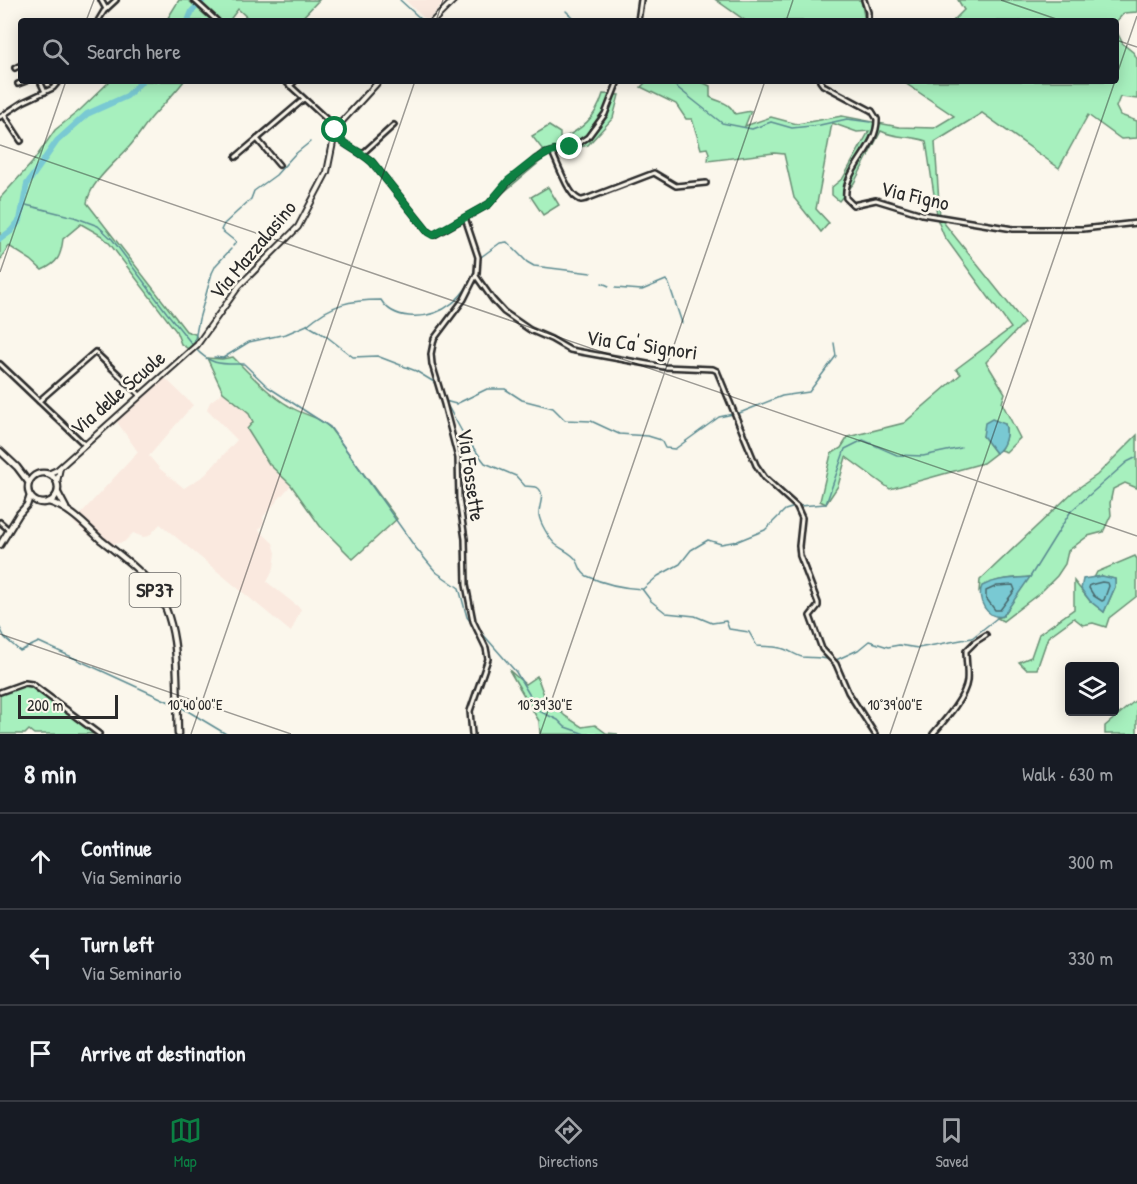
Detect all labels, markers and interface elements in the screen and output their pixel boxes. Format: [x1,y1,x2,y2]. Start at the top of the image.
search box [18,18,1119,84]
icon: search [39,35,72,68]
text: Search here [87,36,181,66]
route start [321,116,347,142]
route end [556,133,582,159]
street label: Via Figno [878,174,952,217]
street label: Via Mazzalasino [203,194,303,305]
street label: Via Ca' Signori [585,322,700,367]
street label: Via delle Scuole [64,343,171,442]
street label: Via Fossette [451,427,492,523]
road number: SP37 [130,573,180,607]
map controls [1065,662,1119,716]
button: layers [1065,662,1119,716]
scale bar [18,692,118,720]
text: 200 m [27,694,63,716]
text: 10°40'00"E [167,694,223,715]
text: 10°39'30"E [518,694,573,715]
text: 10°39'00"E [868,694,923,715]
text: 8 min [24,756,77,791]
text: Walk · 630 m [1022,760,1113,787]
text: Continue [81,833,152,863]
icon: ahead [24,845,57,878]
text: 300 m [1068,848,1113,875]
text: Via Seminario [81,863,182,890]
text: Turn left [81,929,154,959]
icon: left [24,941,57,974]
text: 330 m [1068,944,1113,971]
text: Via Seminario [81,959,182,986]
icon: arrive [24,1037,57,1070]
text: Arrive at destination [81,1038,246,1068]
tab: Map [169,1114,202,1172]
tab: Directions [539,1114,598,1172]
tab: Saved [935,1114,968,1172]

